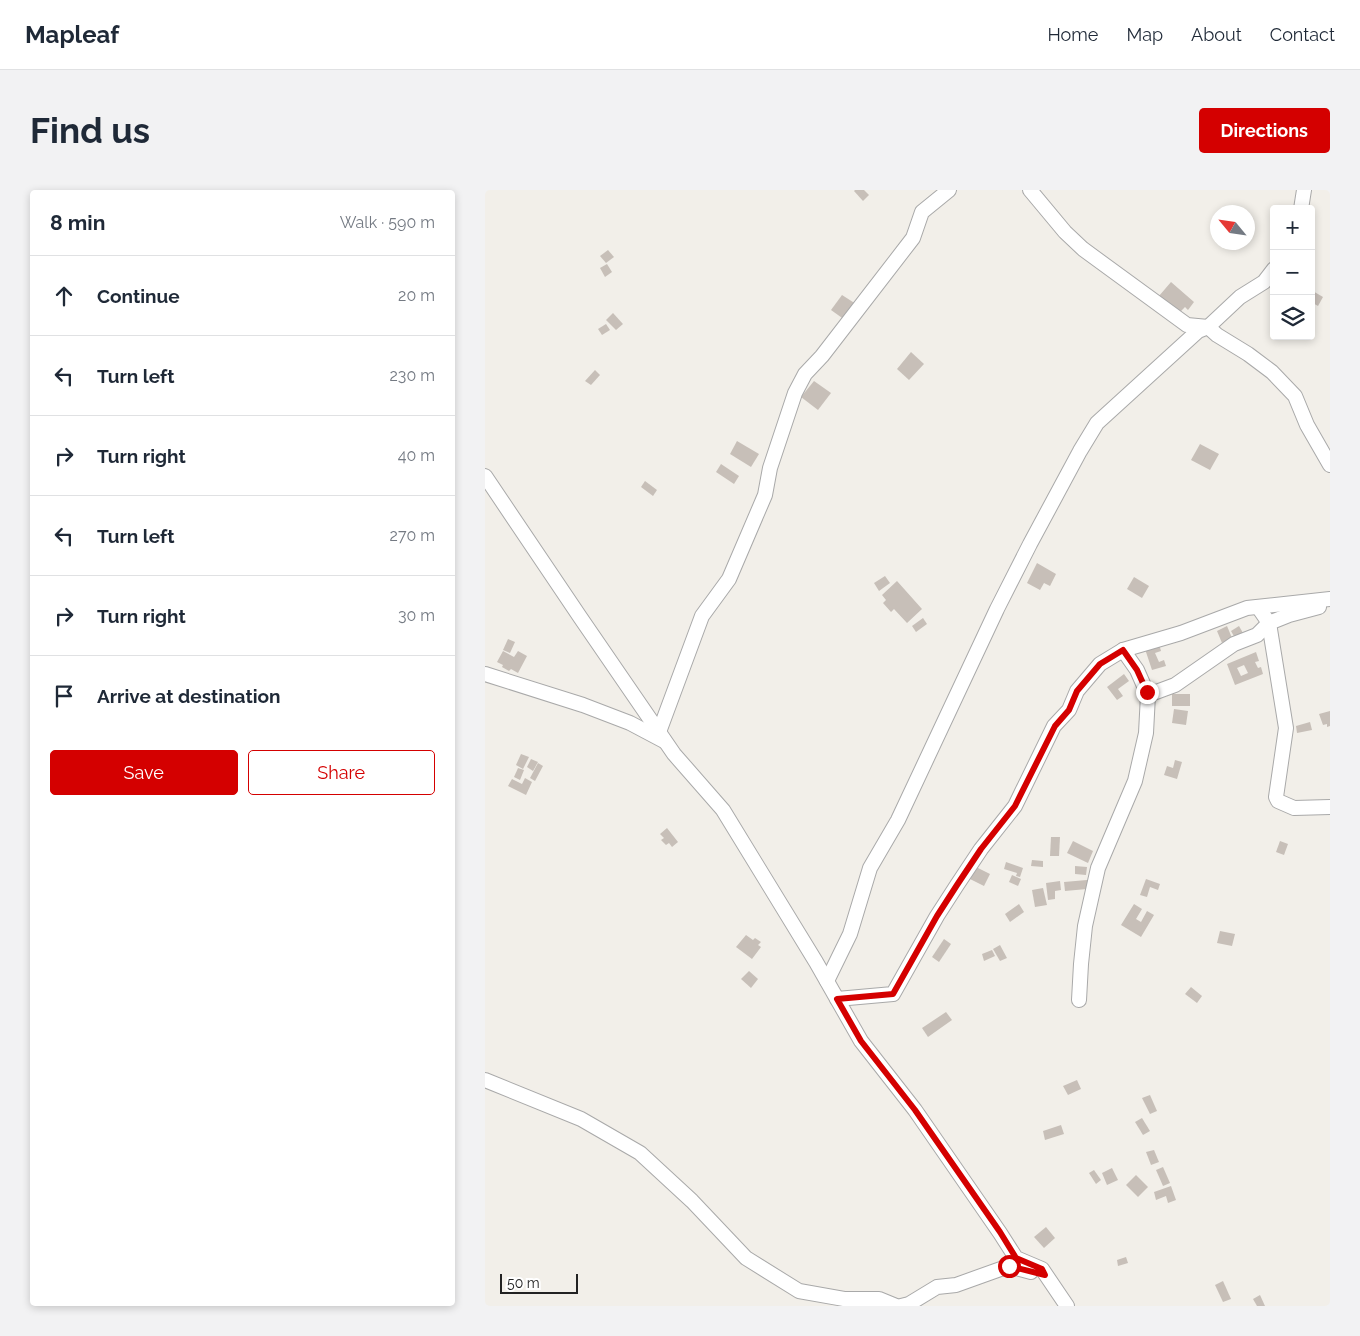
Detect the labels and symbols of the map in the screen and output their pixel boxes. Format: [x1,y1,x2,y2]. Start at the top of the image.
north arrow [1210,205,1255,250]
route end [1136,681,1159,704]
route start [998,1255,1021,1278]
scale bar [500,1271,577,1294]

